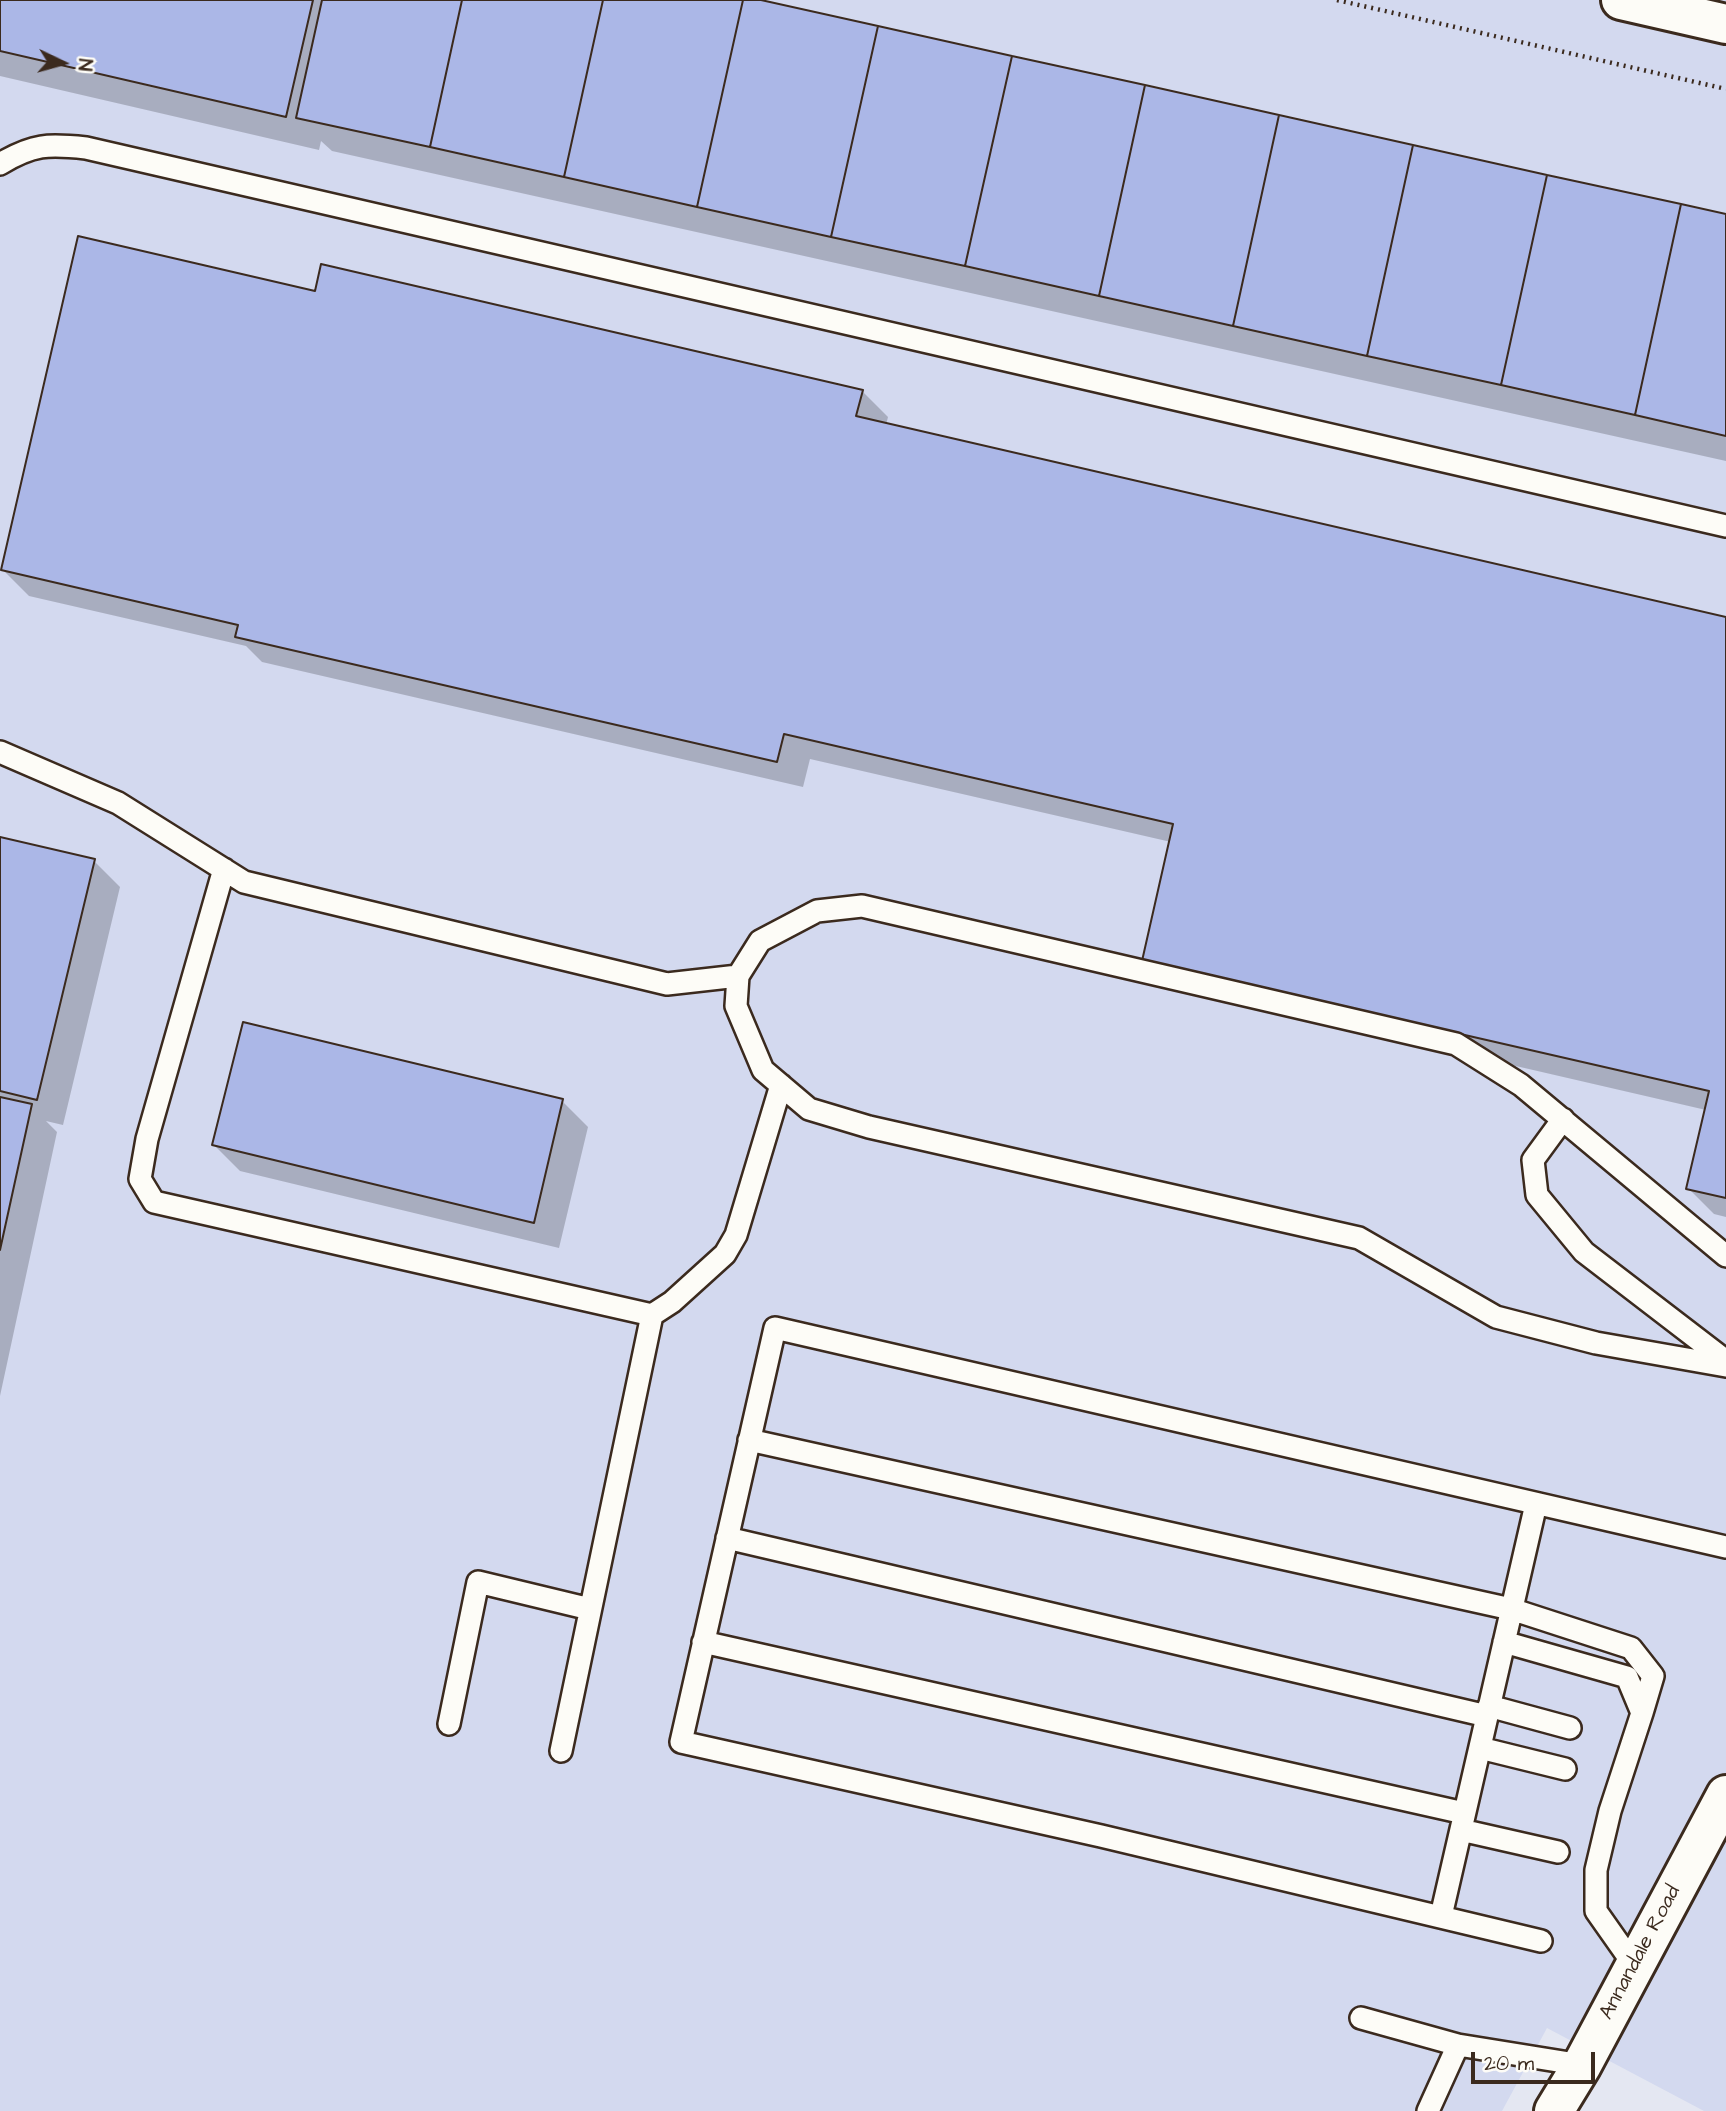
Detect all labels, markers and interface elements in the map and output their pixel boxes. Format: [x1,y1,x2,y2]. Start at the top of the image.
north arrow [28,28,98,98]
text: N [70,58,98,72]
street label: Annandale Road [1595,1882,1687,2024]
scale bar [1474,2038,1598,2082]
text: 20 m [1484,2049,1534,2078]

